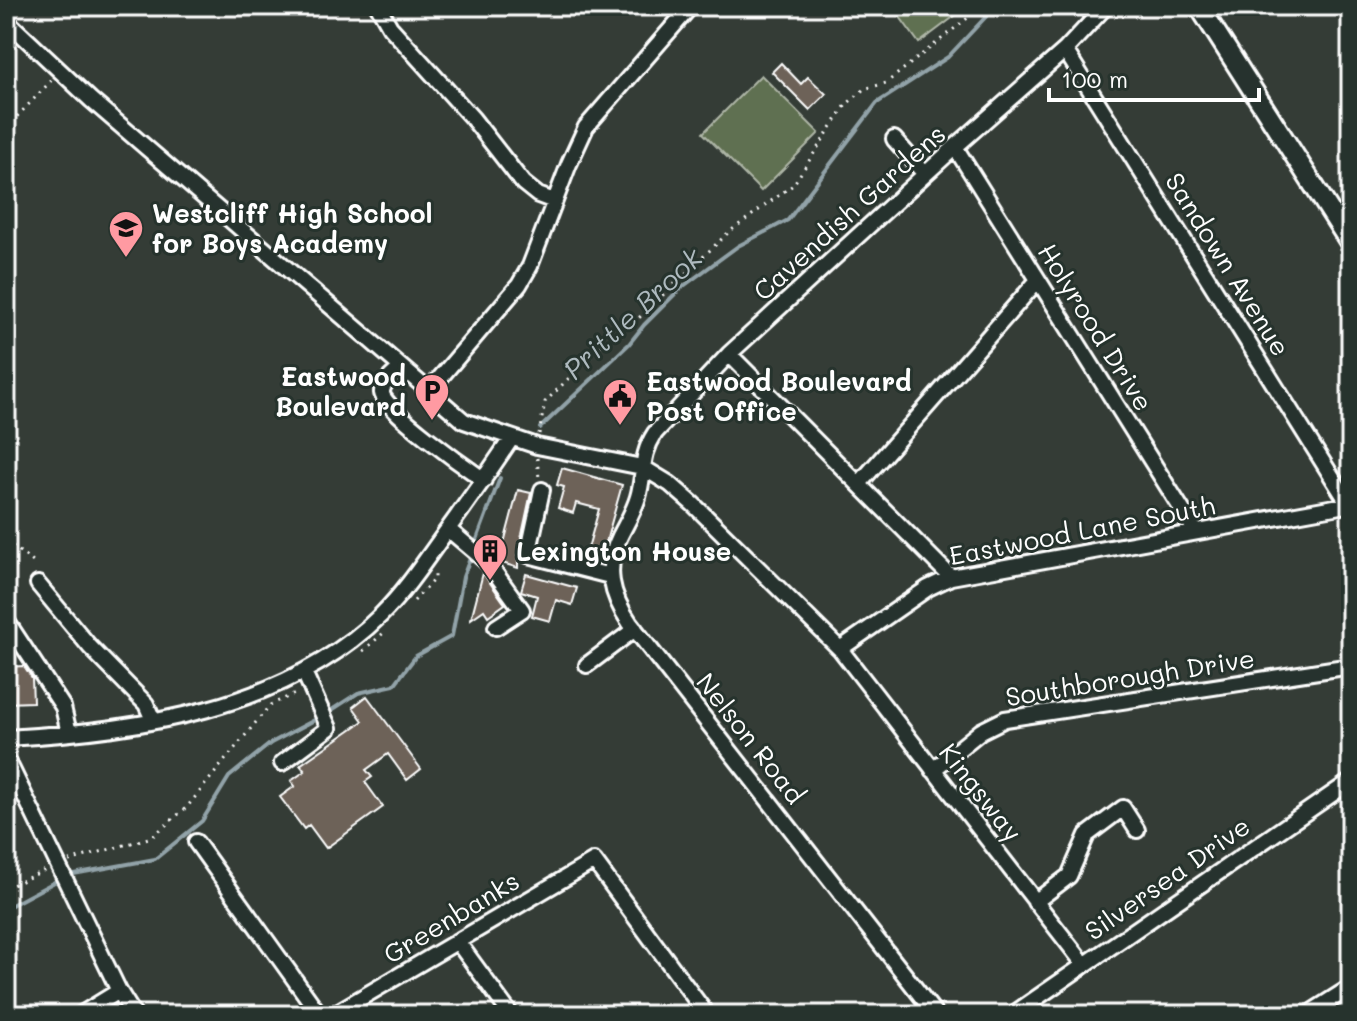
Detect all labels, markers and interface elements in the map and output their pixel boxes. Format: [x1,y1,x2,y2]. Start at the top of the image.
scale bar [1049,52,1259,102]
text: 100 m [1061,63,1128,94]
street label: Cavendish Gardens [746,117,952,307]
street label: Sandown Avenue [1158,166,1298,362]
place label: Westcliff High School for Boys Academy [152,196,432,260]
school or university icon: Westcliff High School for Boys Academy [107,209,145,259]
street label: Holyrood Drive [1031,237,1161,417]
water label: Prittle Brook [555,239,710,387]
place label: Eastwood Boulevard [275,359,406,423]
place label: Eastwood Boulevard Post Office [646,364,911,428]
parking icon: Eastwood Boulevard [413,372,451,422]
public building icon: Eastwood Boulevard Post Office [601,377,639,427]
street label: Eastwood Lane South [946,488,1218,572]
building icon: Lexington House [471,532,509,582]
place label: Lexington House [516,534,731,568]
street label: Southborough Drive [1003,641,1257,713]
street label: Nelson Road [689,666,813,810]
street label: Kingsway [932,736,1030,848]
street label: Silversea Drive [1078,808,1256,948]
street label: Greenbanks [377,863,525,971]

